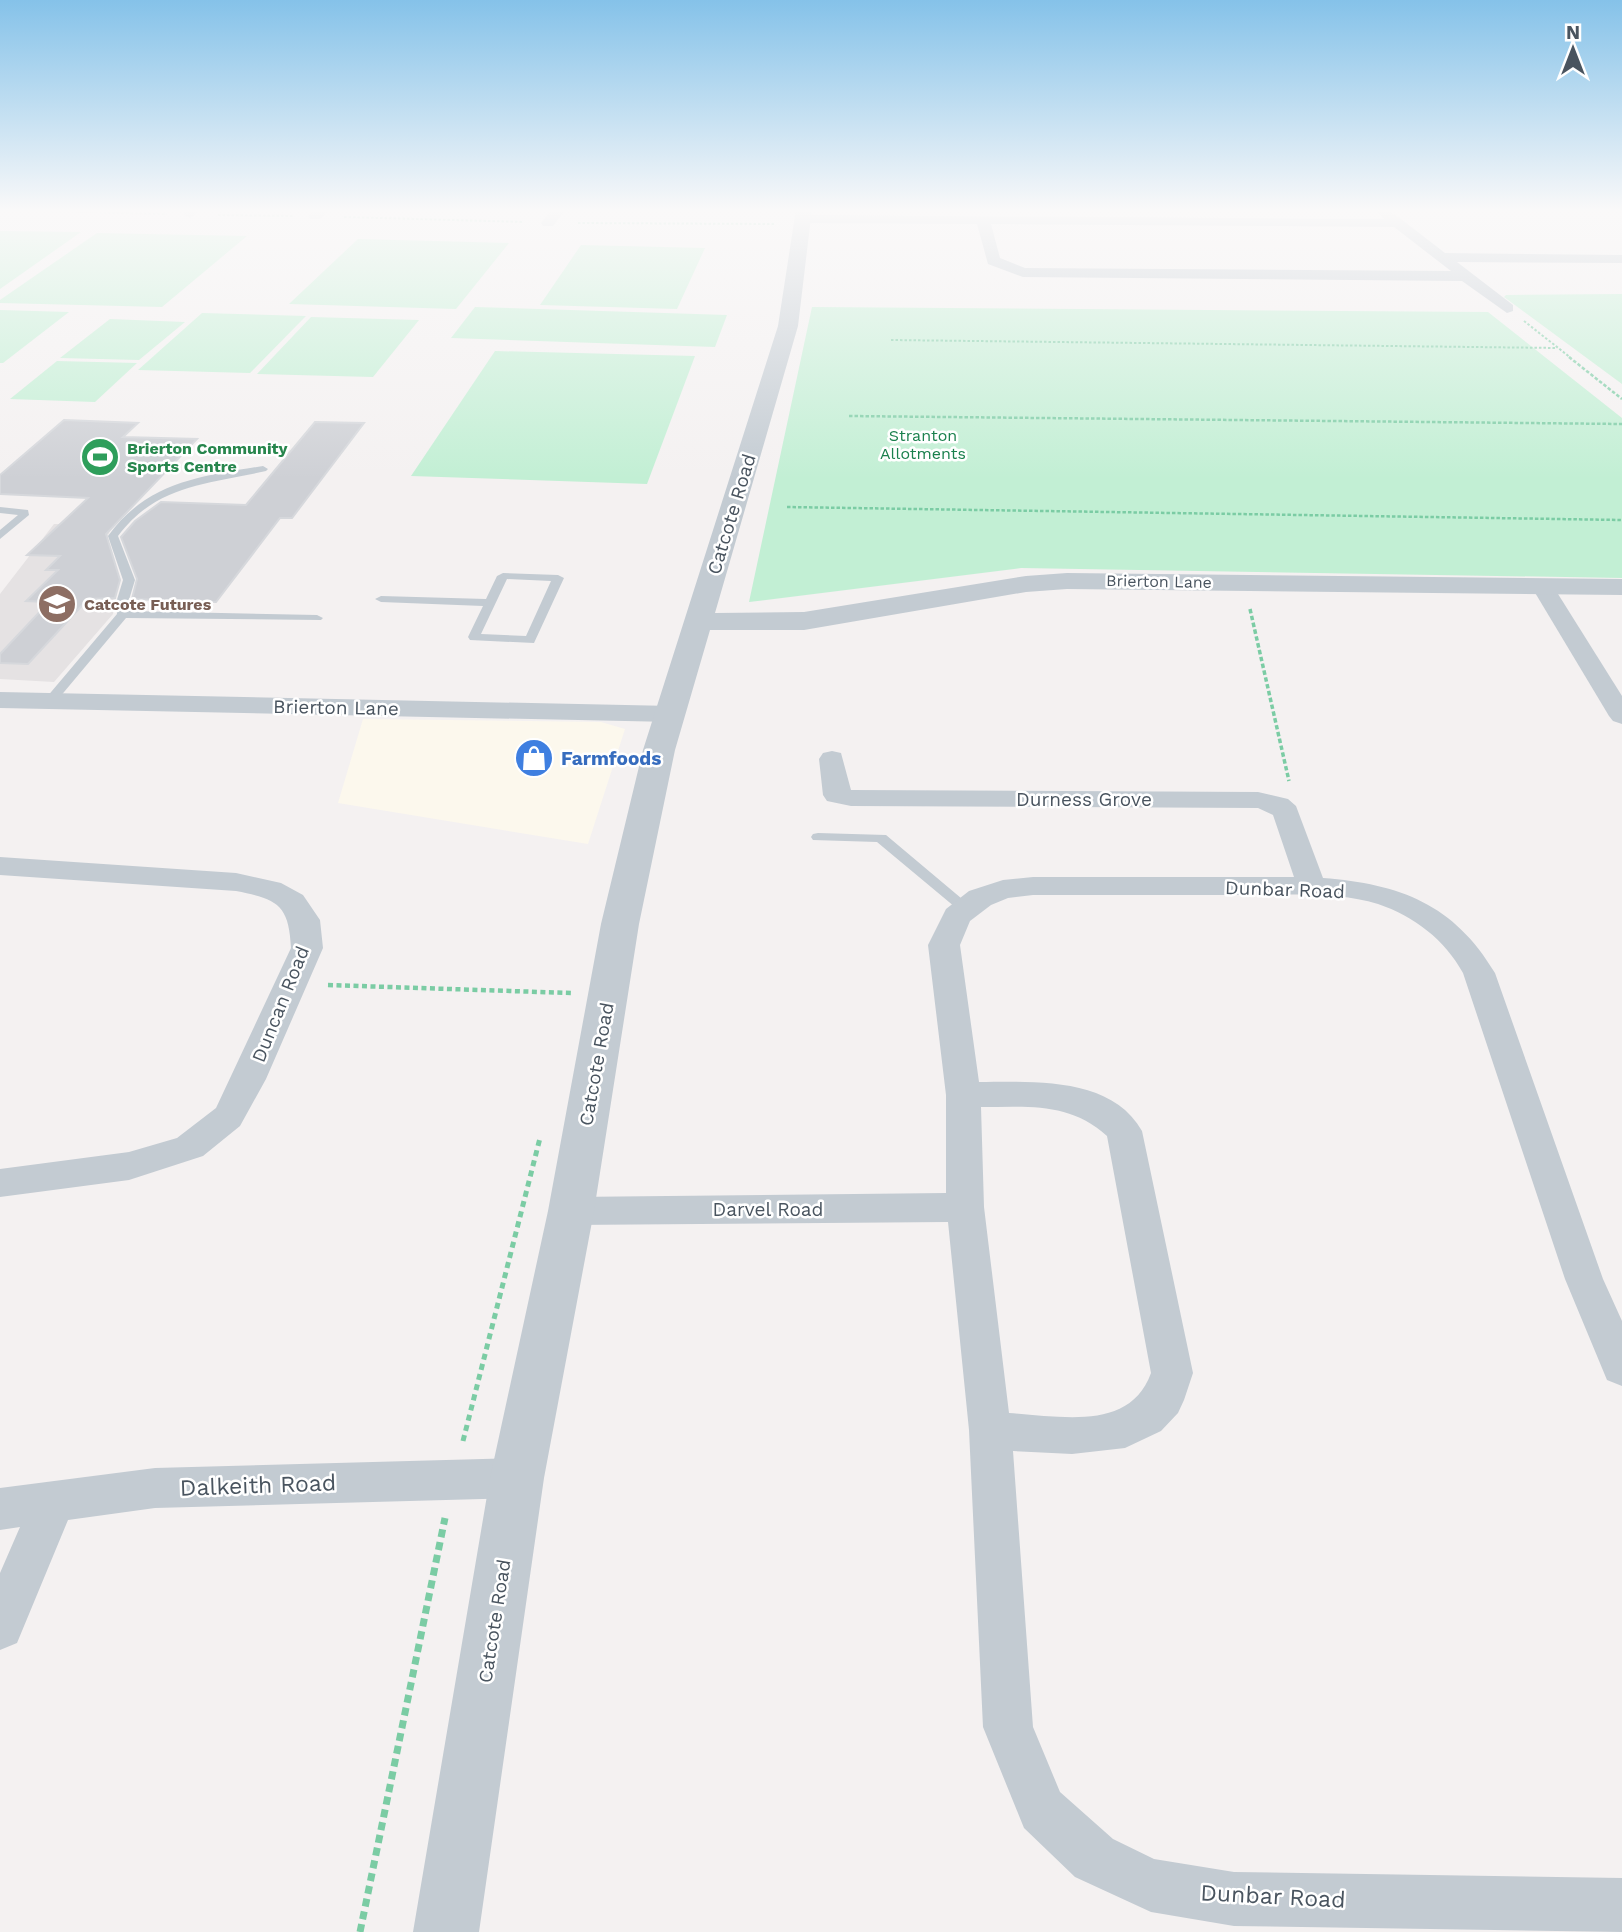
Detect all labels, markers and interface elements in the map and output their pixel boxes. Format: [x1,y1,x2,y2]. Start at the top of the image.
north arrow [1538,14,1608,84]
text: N [1566,21,1580,44]
park label: Stranton Allotments [880,426,966,463]
sports icon: Brierton Community Sports Centre [79,436,121,478]
place label: Brierton Community Sports Centre [127,439,289,476]
street label: Catcote Road [702,451,761,577]
street label: Brierton Lane [1106,571,1212,592]
school or university icon: Catcote Futures [36,583,78,625]
place label: Catcote Futures [84,595,212,614]
street label: Brierton Lane [273,695,399,720]
shop icon: Farmfoods [513,737,555,779]
place label: Farmfoods [561,747,661,770]
street label: Durness Grove [1016,788,1152,811]
street label: Dunbar Road [1225,876,1345,903]
street label: Duncan Road [247,943,314,1066]
street label: Catcote Road [574,1001,619,1128]
street label: Darvel Road [712,1198,824,1221]
street label: Dalkeith Road [179,1469,337,1502]
street label: Catcote Road [473,1558,516,1685]
street label: Dunbar Road [1200,1879,1346,1914]

